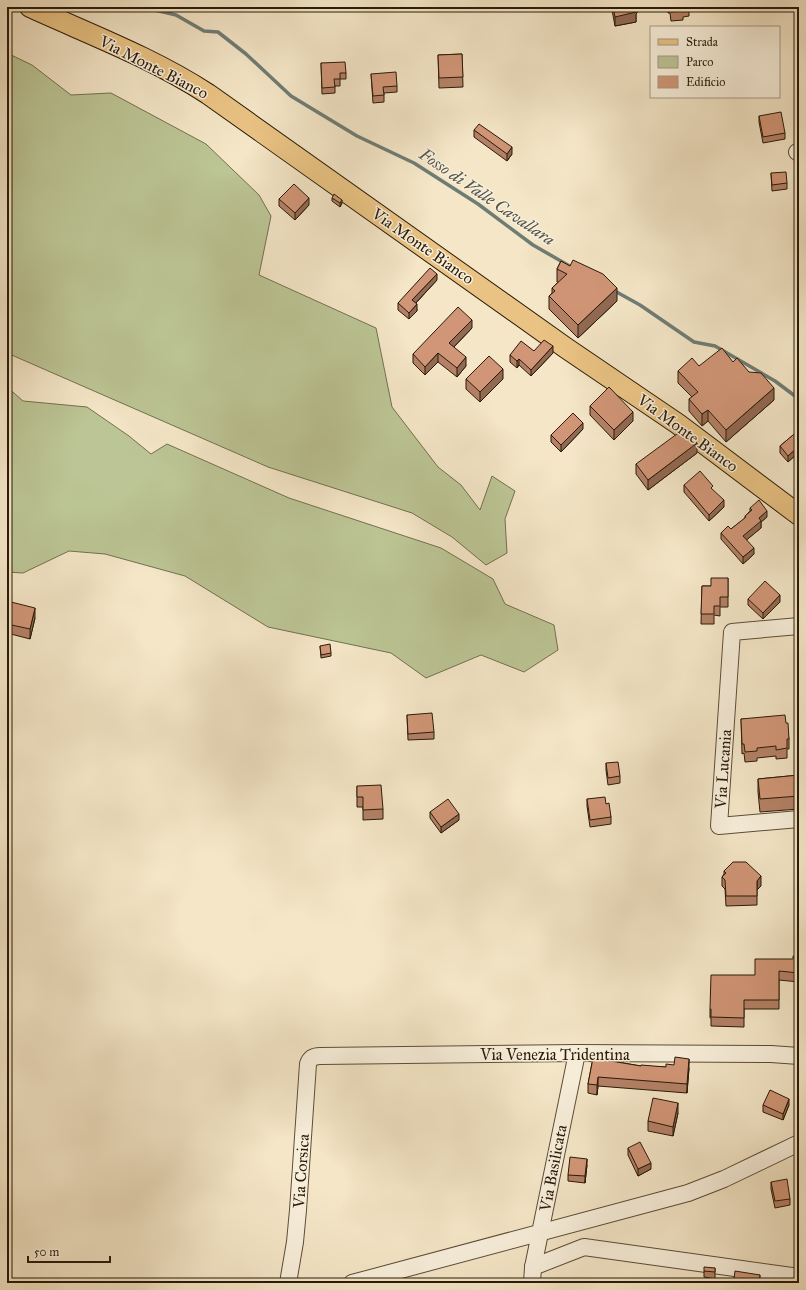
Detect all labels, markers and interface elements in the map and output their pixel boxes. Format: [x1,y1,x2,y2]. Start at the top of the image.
legend [650,26,780,98]
street label: Via Monte Bianco [95,31,212,103]
text: Strada [686,35,719,49]
text: Parco [686,55,713,69]
text: Edificio [686,75,725,89]
water label: Fosso di Valle Cavallara [414,143,559,250]
street label: Via Monte Bianco [368,203,478,288]
street label: Via Monte Bianco [633,390,742,476]
street label: Via Lucania [711,729,735,810]
street label: Via Venezia Tridentina [479,1045,630,1064]
street label: Via Basilicata [535,1123,571,1214]
street label: Via Corsica [289,1133,313,1210]
scale bar [28,1238,110,1264]
text: 50 m [34,1245,59,1259]

